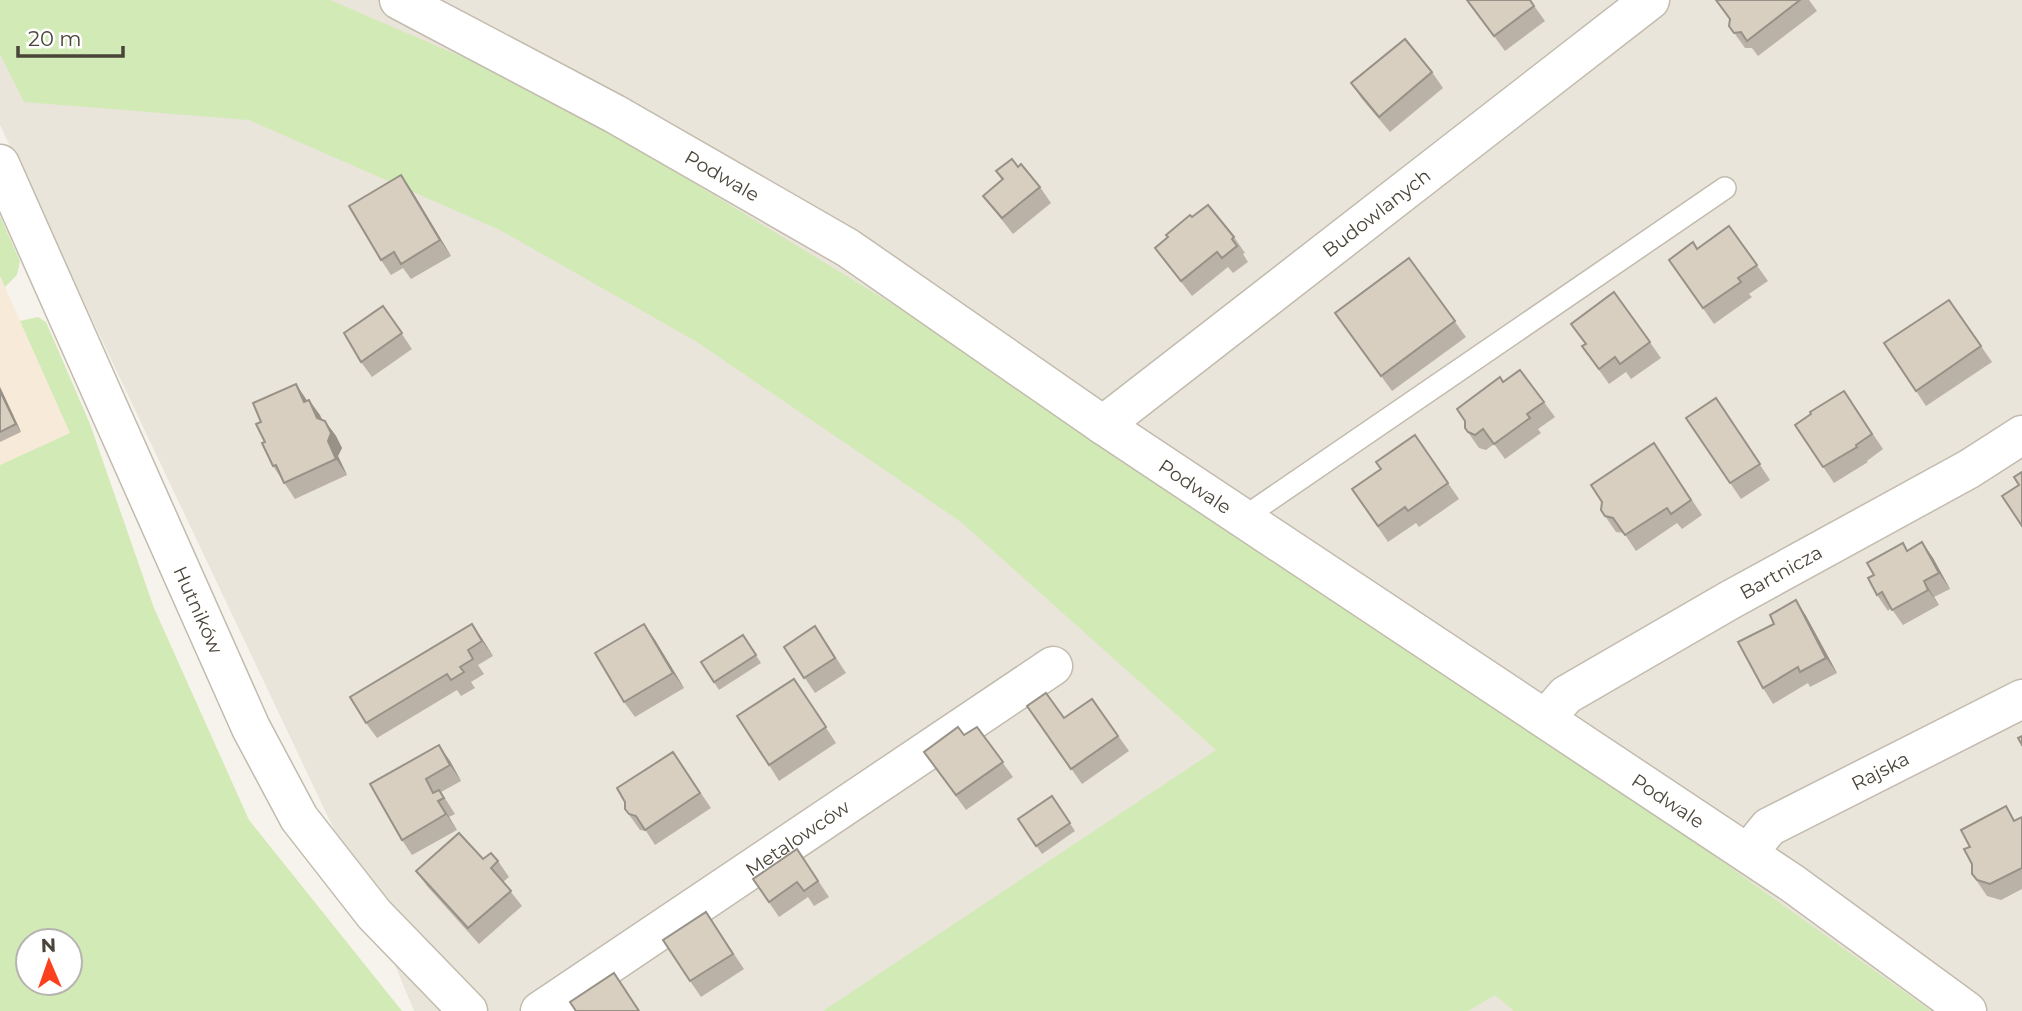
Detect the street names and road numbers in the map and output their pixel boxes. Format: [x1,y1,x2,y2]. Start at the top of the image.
street label: Podwale [681,146,763,207]
street label: Budowlanych [1318,164,1435,262]
street label: Podwale [1154,454,1235,519]
street label: Bartnicza [1736,541,1826,604]
street label: Hutników [168,563,228,658]
street label: Rajska [1848,747,1913,795]
street label: Podwale [1627,769,1709,833]
street label: Metalowców [741,795,854,882]

